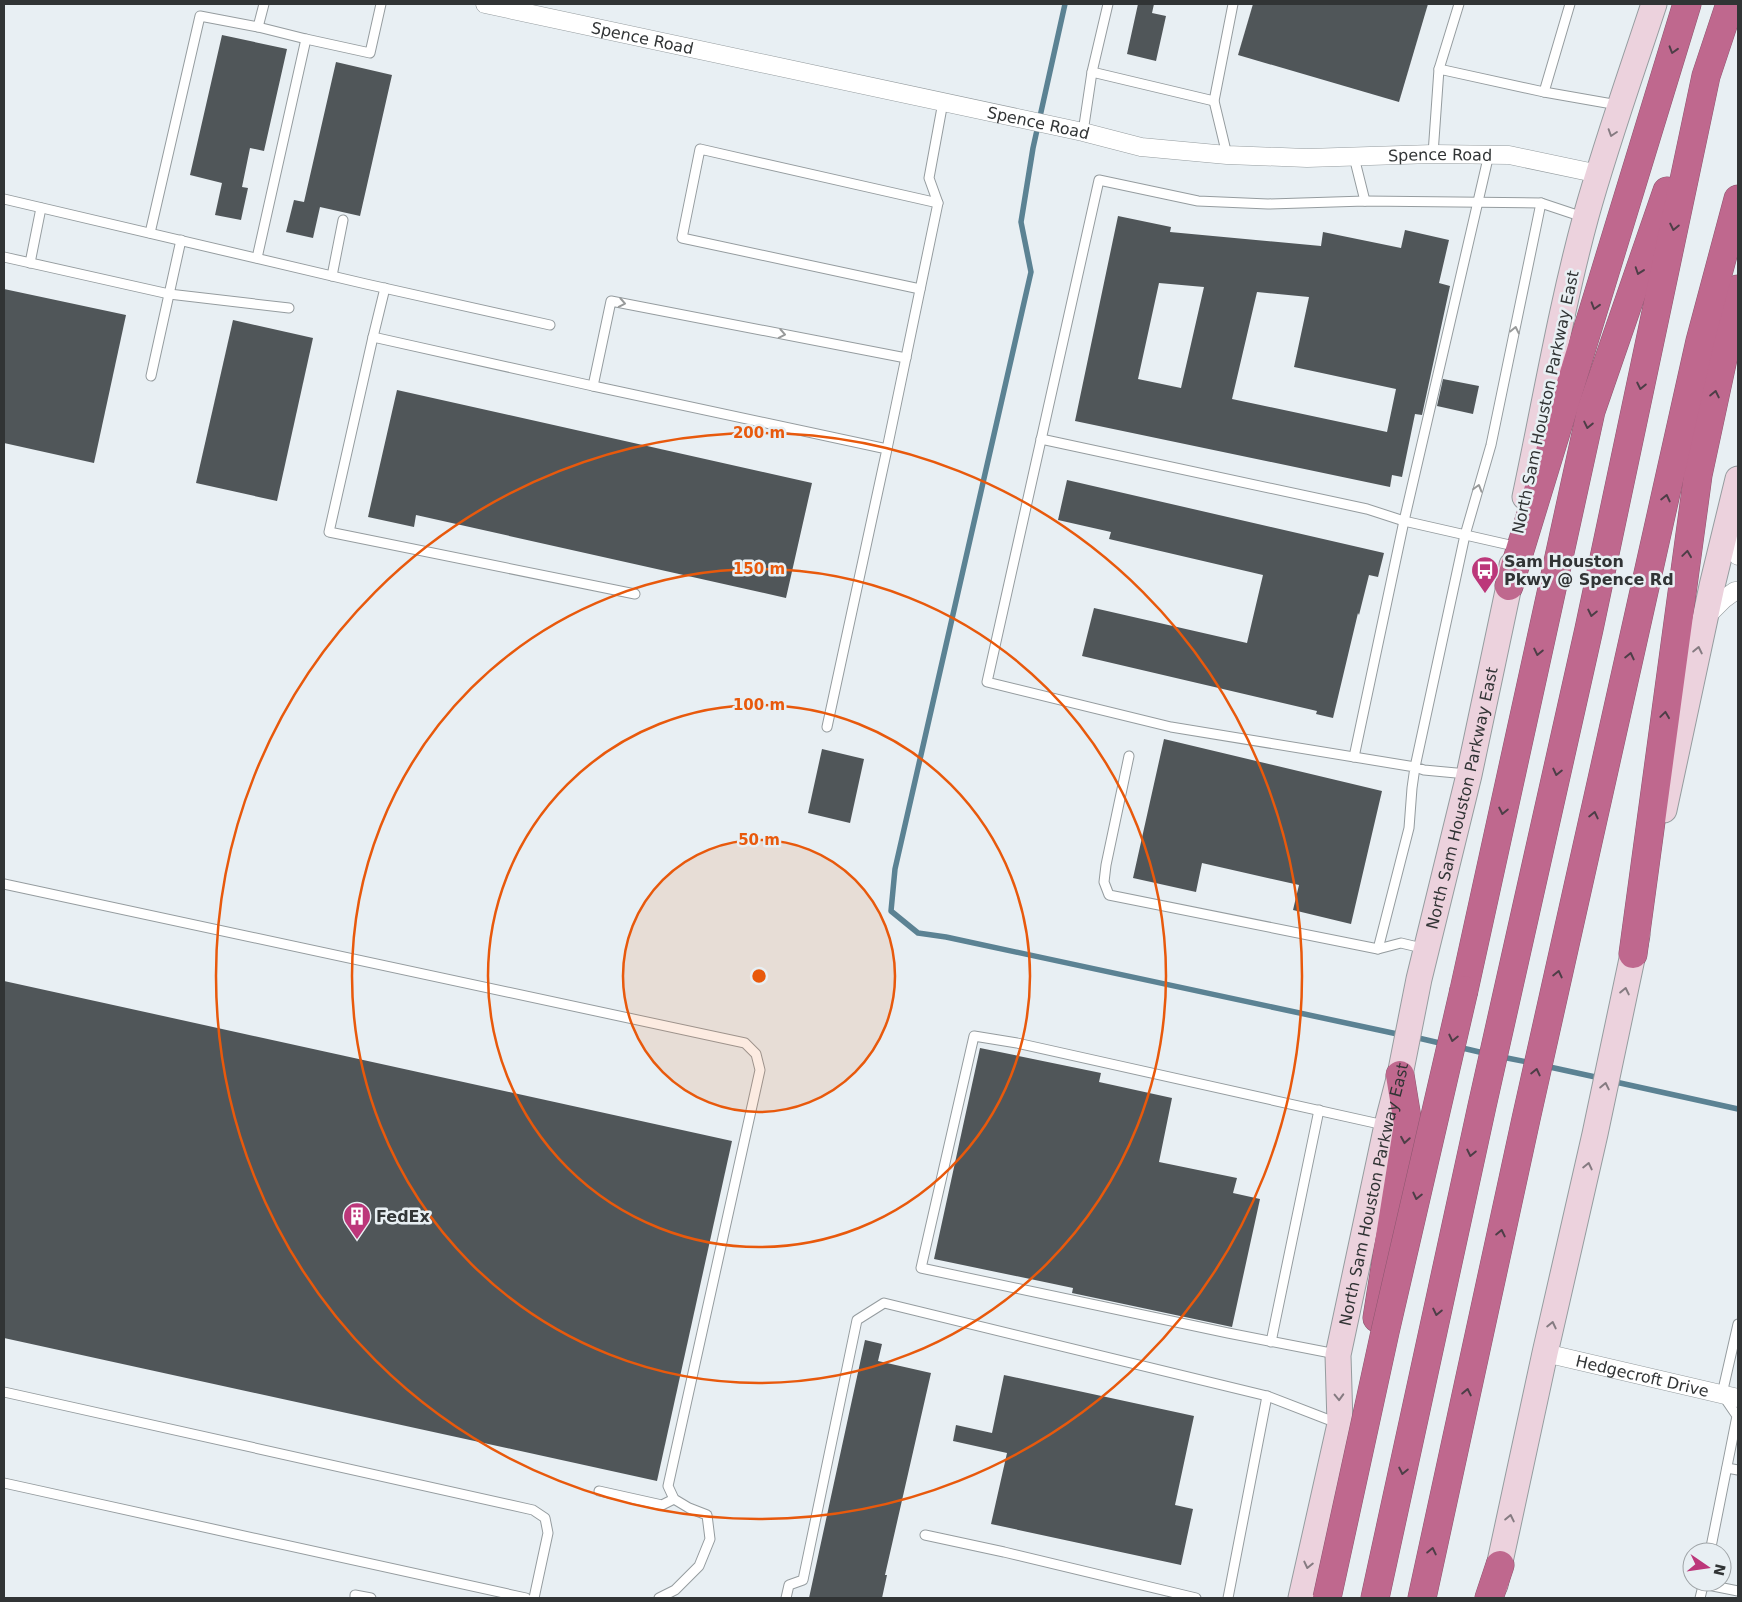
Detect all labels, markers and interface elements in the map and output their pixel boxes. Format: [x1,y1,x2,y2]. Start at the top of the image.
street label: Spence Road [589,18,695,58]
one-way arrow [1669,46,1679,54]
street label: Spence Road [985,103,1092,143]
one-way arrow [1608,129,1618,137]
street label: Spence Road [1388,145,1492,165]
one-way arrow [1670,222,1680,231]
one-way arrow [1635,267,1645,275]
street label: North Sam Houston Parkway East [1508,269,1583,535]
one-way arrow [618,297,627,308]
one-way arrow [1590,301,1600,310]
one-way arrow [1509,326,1519,335]
one-way arrow [777,328,786,339]
one-way arrow [1636,381,1646,390]
one-way arrow [1709,390,1720,399]
one-way arrow [1583,421,1594,430]
text: 200 m [733,424,785,442]
one-way arrow [1473,485,1483,493]
one-way arrow [1660,493,1670,502]
one-way arrow [1681,550,1692,558]
place label: Sam Houston Pkwy @ Spence Rd [1504,552,1674,589]
bus stop icon: Sam Houston Pkwy @ Spence Rd [1470,555,1500,594]
text: 150 m [733,560,785,578]
one-way arrow [1587,609,1598,617]
one-way arrow [1692,646,1703,655]
one-way arrow [1533,648,1544,657]
one-way arrow [1624,652,1635,661]
street label: North Sam Houston Parkway East [1423,665,1502,931]
text: 100 m [733,696,785,714]
one-way arrow [1659,711,1670,719]
one-way arrow [1552,767,1563,776]
one-way arrow [1498,807,1509,816]
one-way arrow [1588,811,1599,819]
text: 50 m [738,831,780,849]
centre of rings [750,967,768,985]
one-way arrow [1553,969,1563,978]
one-way arrow [1619,987,1630,996]
one-way arrow [1448,1033,1459,1042]
street label: North Sam Houston Parkway East [1336,1061,1412,1327]
one-way arrow [1530,1067,1541,1076]
one-way arrow [1600,1082,1610,1091]
one-way arrow [1401,1136,1411,1145]
one-way arrow [1467,1149,1477,1158]
one-way arrow [1582,1162,1593,1171]
one-way arrow [1412,1192,1423,1201]
building icon: FedEx [342,1201,372,1240]
place label: FedEx [376,1207,431,1226]
one-way arrow [1495,1229,1506,1237]
one-way arrow [1432,1308,1443,1316]
one-way arrow [1546,1320,1557,1329]
street label: Hedgecroft Drive [1574,1351,1711,1401]
one-way arrow [1461,1387,1471,1396]
one-way arrow [1334,1393,1345,1401]
one-way arrow [1398,1466,1409,1475]
one-way arrow [1504,1513,1515,1522]
north arrow [1682,1542,1732,1592]
one-way arrow [1426,1546,1437,1555]
one-way arrow [1303,1561,1314,1569]
text: N [1711,1562,1729,1577]

